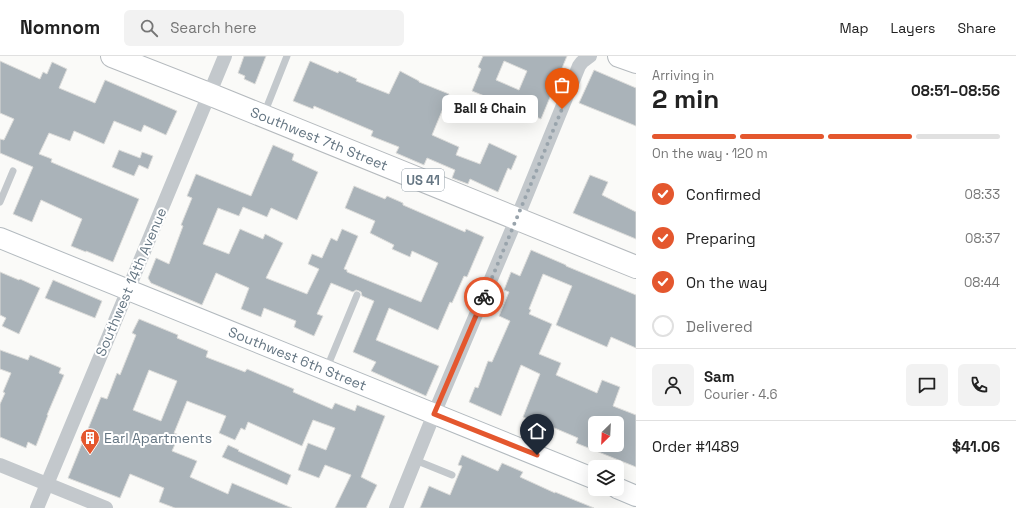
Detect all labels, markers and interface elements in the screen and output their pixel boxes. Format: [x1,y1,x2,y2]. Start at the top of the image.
search box [124,10,404,46]
text: Nomnom [20,15,100,40]
icon: search [138,17,160,39]
text: Search here [170,18,257,37]
text: Map [839,19,869,37]
text: Layers [891,19,935,37]
text: Share [957,19,996,37]
text: Arriving in [652,67,714,84]
pin [545,68,579,109]
icon: bag [551,74,573,96]
text: 08:51–08:56 [911,81,1000,100]
text: 2 min [652,82,719,116]
callout: Ball & Chain [442,95,538,123]
text: Ball & Chain [454,100,526,117]
street label: Southwest 7th Street [248,103,391,175]
text: On the way · 120 m [652,145,768,162]
road number: US 41 [402,169,444,191]
icon: check [652,183,674,205]
text: Confirmed [686,185,761,204]
text: 08:33 [965,186,1000,203]
street label: Southwest 14th Avenue [91,205,171,359]
icon: check [652,227,674,249]
text: Preparing [686,229,756,248]
text: 08:37 [965,230,1000,247]
icon: check [652,271,674,293]
text: On the way [686,273,767,292]
text: 08:44 [964,274,1000,291]
courier [464,277,504,317]
icon: bike [473,286,495,308]
text: Delivered [686,317,753,336]
street label: Southwest 6th Street [226,322,369,395]
button: person [652,364,694,406]
button: chat [906,364,948,406]
button: phone [958,364,1000,406]
text: Sam [704,367,735,386]
text: Courier · 4.6 [704,386,777,403]
pin [520,414,554,455]
north arrow [588,416,624,452]
map controls [588,416,624,496]
icon: home [526,420,548,442]
building icon: Earl Apartments [79,427,101,455]
place label: Earl Apartments [104,429,212,447]
text: Order #1489 [652,437,739,456]
text: $41.06 [952,437,1000,456]
button: layers [588,460,624,496]

